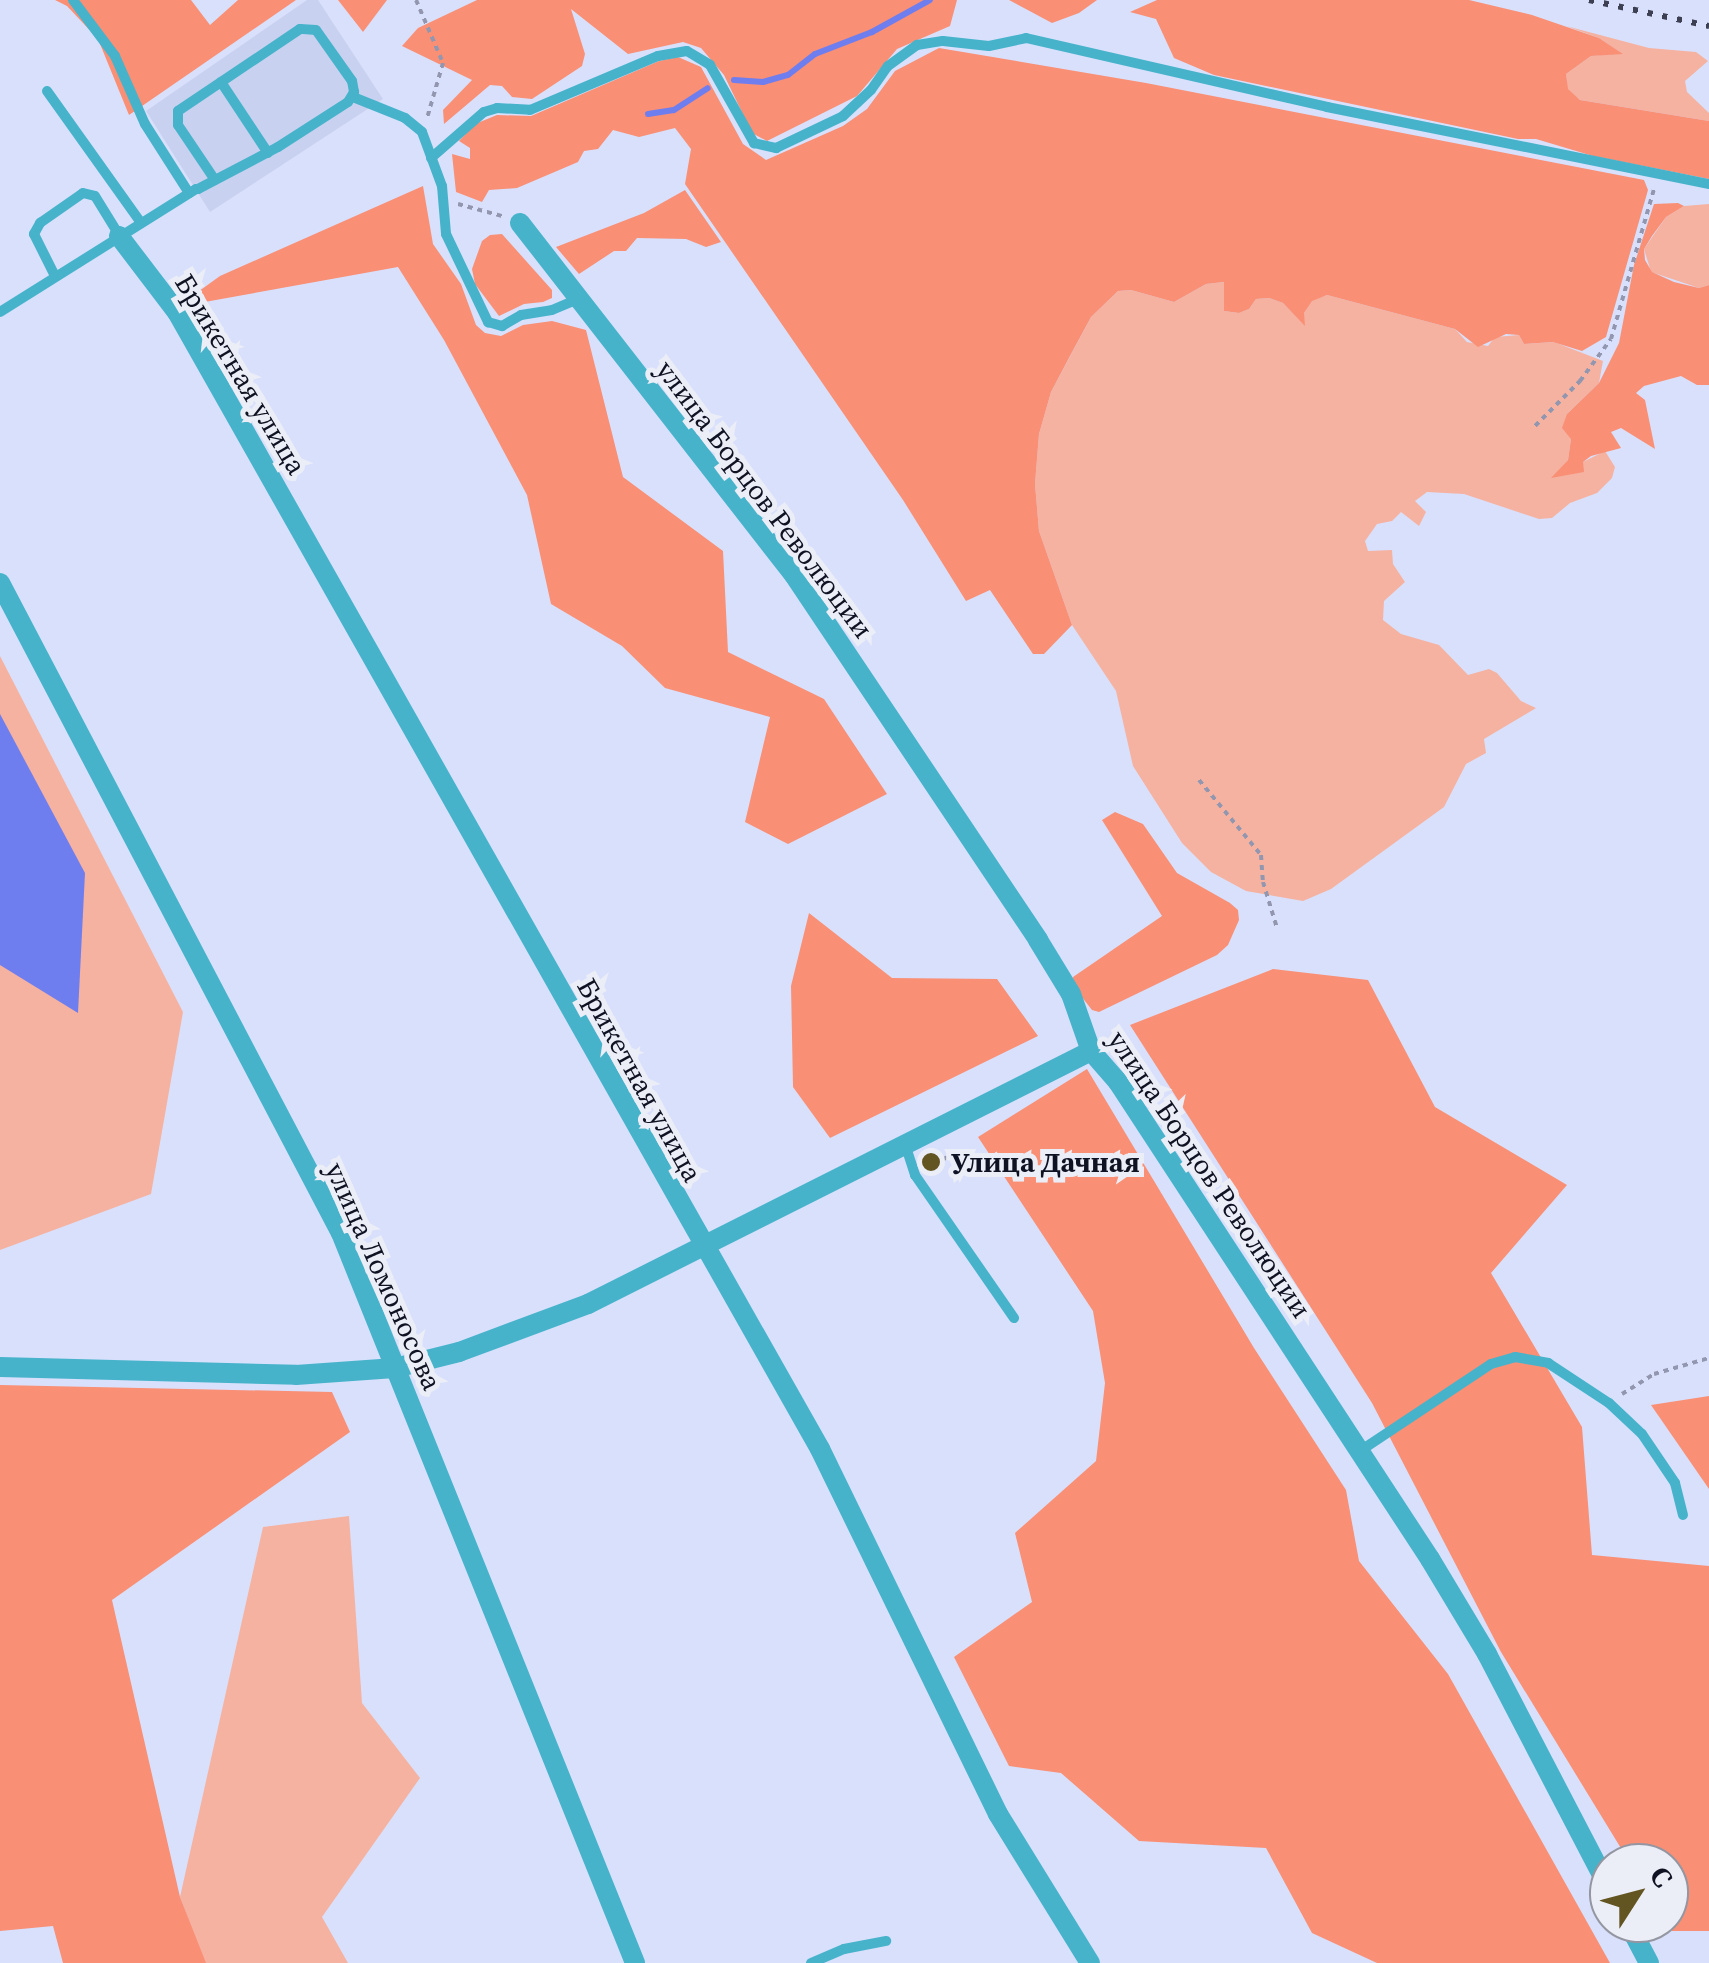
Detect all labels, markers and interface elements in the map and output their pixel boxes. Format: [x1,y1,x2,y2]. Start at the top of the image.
street label: Брикетная улица [168,268,314,480]
street label: улица Борцов Революции [649,353,881,645]
street label: Брикетная улица [570,972,710,1188]
street label: улица Борцов Революции [1101,1024,1319,1324]
place label: Улица Дачная [951,1145,1140,1179]
marker: Улица Дачная [920,1151,942,1173]
street label: улица Ломоносова [319,1157,449,1395]
north arrow [1589,1843,1689,1943]
text: С [1641,1858,1682,1895]

